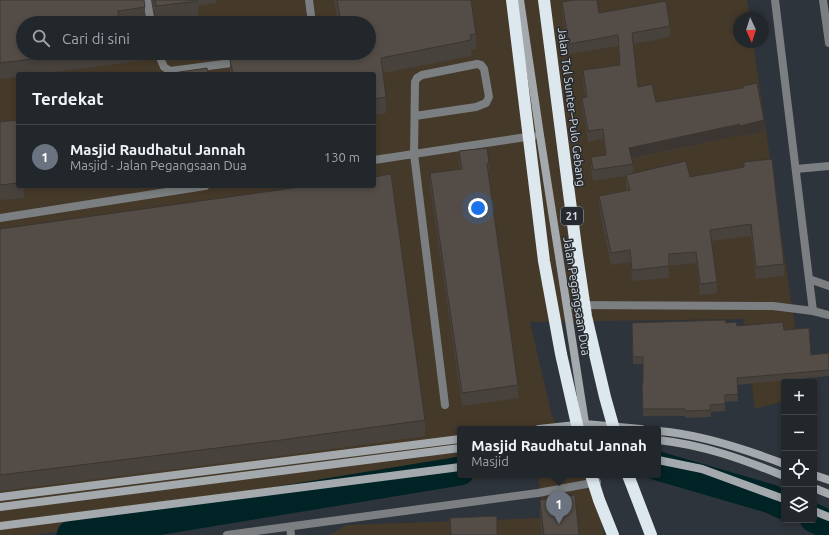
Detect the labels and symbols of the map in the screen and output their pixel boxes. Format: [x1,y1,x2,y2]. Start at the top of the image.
north arrow [733,12,769,48]
street label: Jalan Tol Sunter–Pulo Gebang [556,27,588,187]
your location [468,198,488,218]
road number: 21 [561,207,583,225]
street label: Jalan Pegangsaan Dua [561,236,593,356]
pin: 1 [546,491,572,524]

